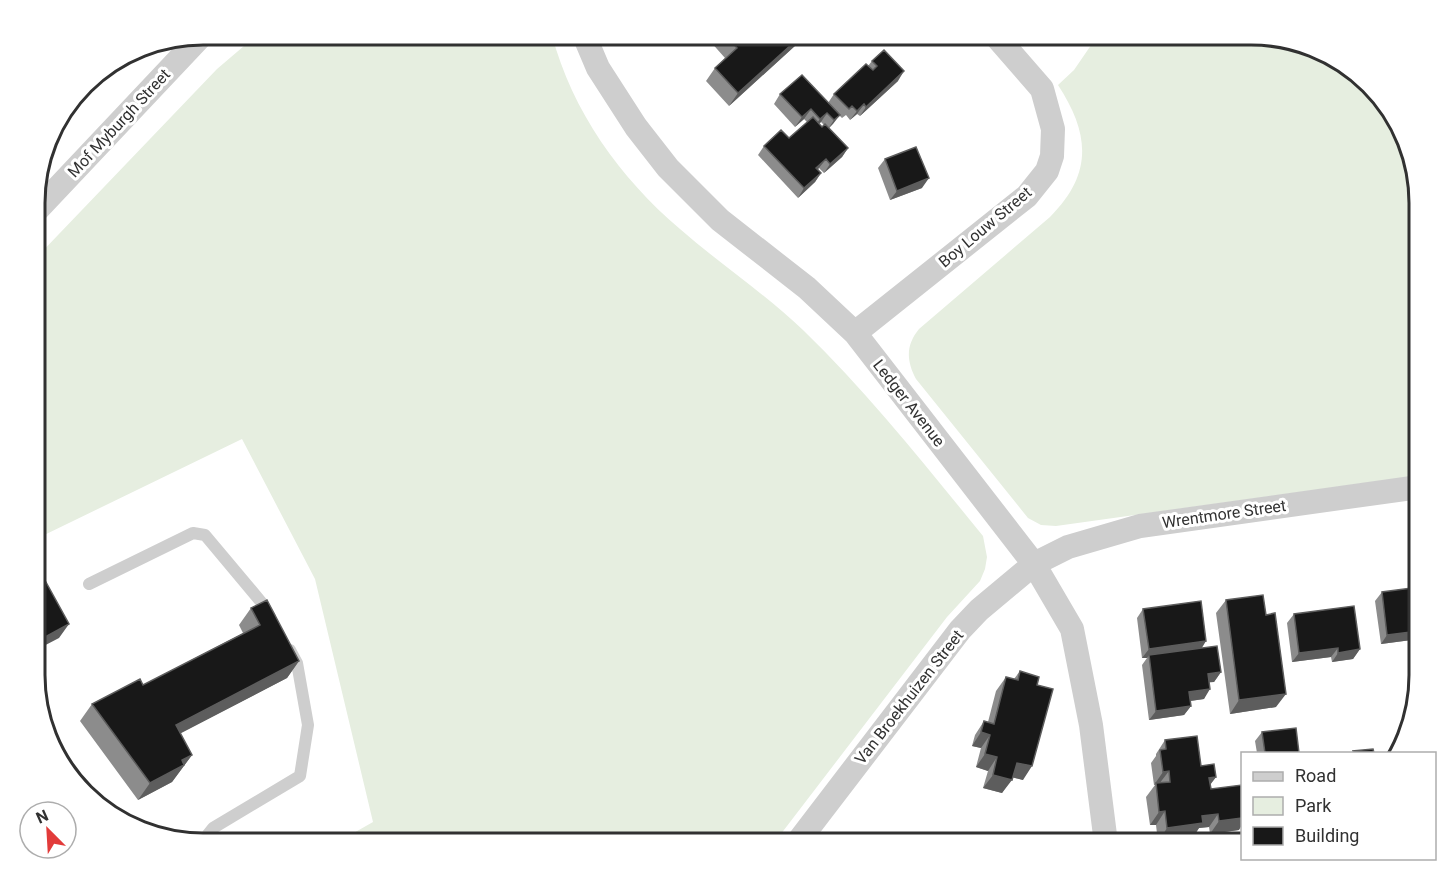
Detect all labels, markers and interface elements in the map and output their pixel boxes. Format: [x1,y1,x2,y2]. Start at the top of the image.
street label: Mof Myburgh Street [64,65,174,181]
street label: Boy Louw Street [935,183,1035,271]
street label: Ledger Avenue [869,356,949,450]
street label: Wrentmore Street [1161,496,1287,532]
street label: Van Broekhuizen Street [851,626,967,768]
legend [1241,752,1436,860]
text: Road [1295,765,1336,786]
text: Park [1295,795,1332,816]
north arrow [18,800,78,860]
text: N [33,806,51,828]
text: Building [1295,825,1359,846]

